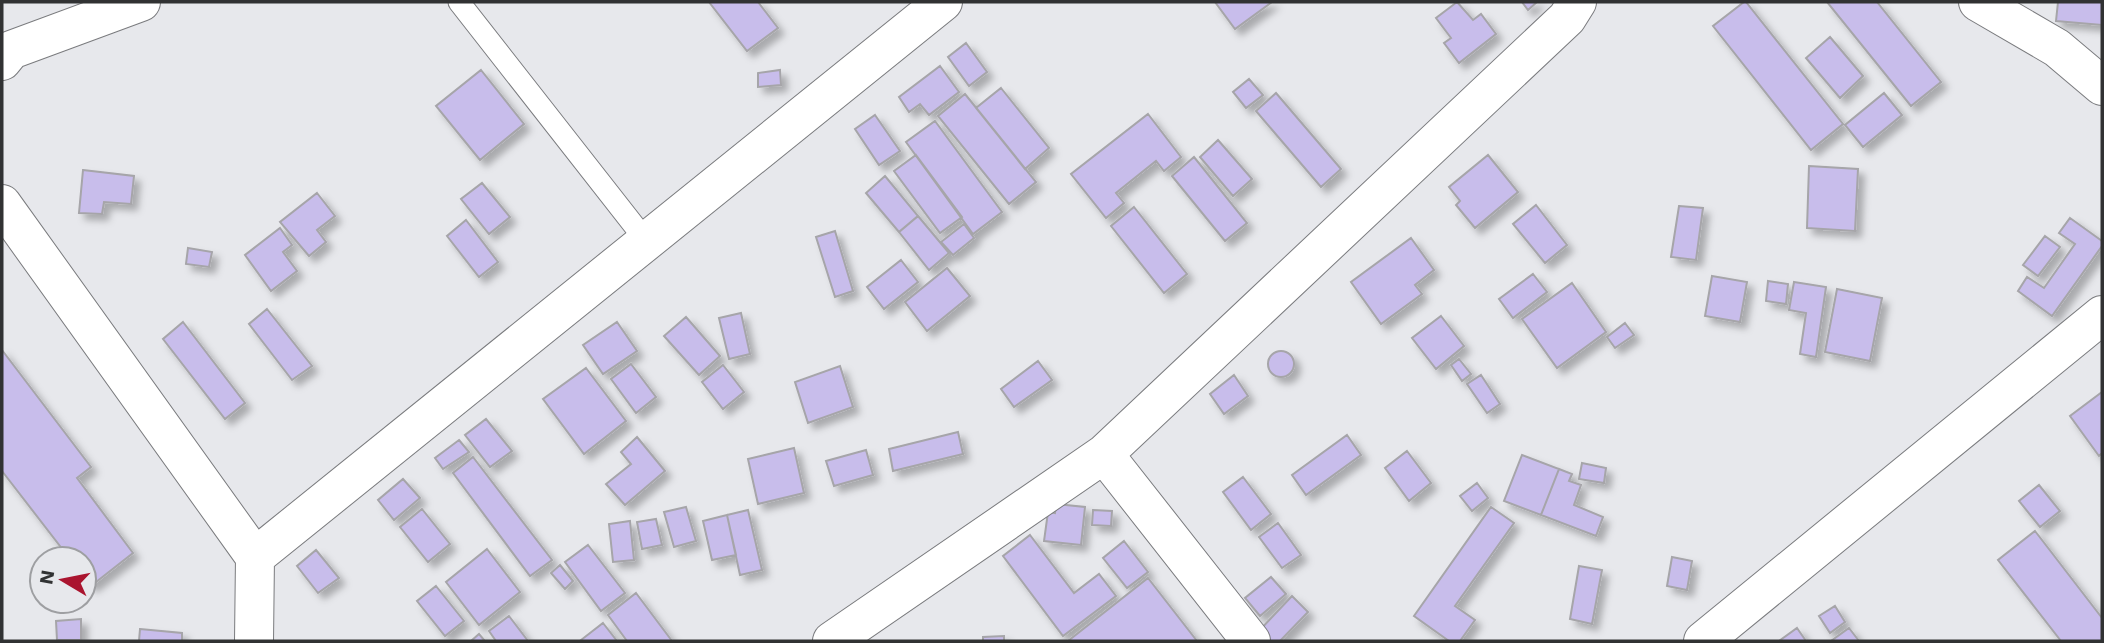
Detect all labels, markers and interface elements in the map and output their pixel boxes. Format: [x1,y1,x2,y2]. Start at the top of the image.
north arrow [28,545,98,615]
text: N [34,568,59,586]

